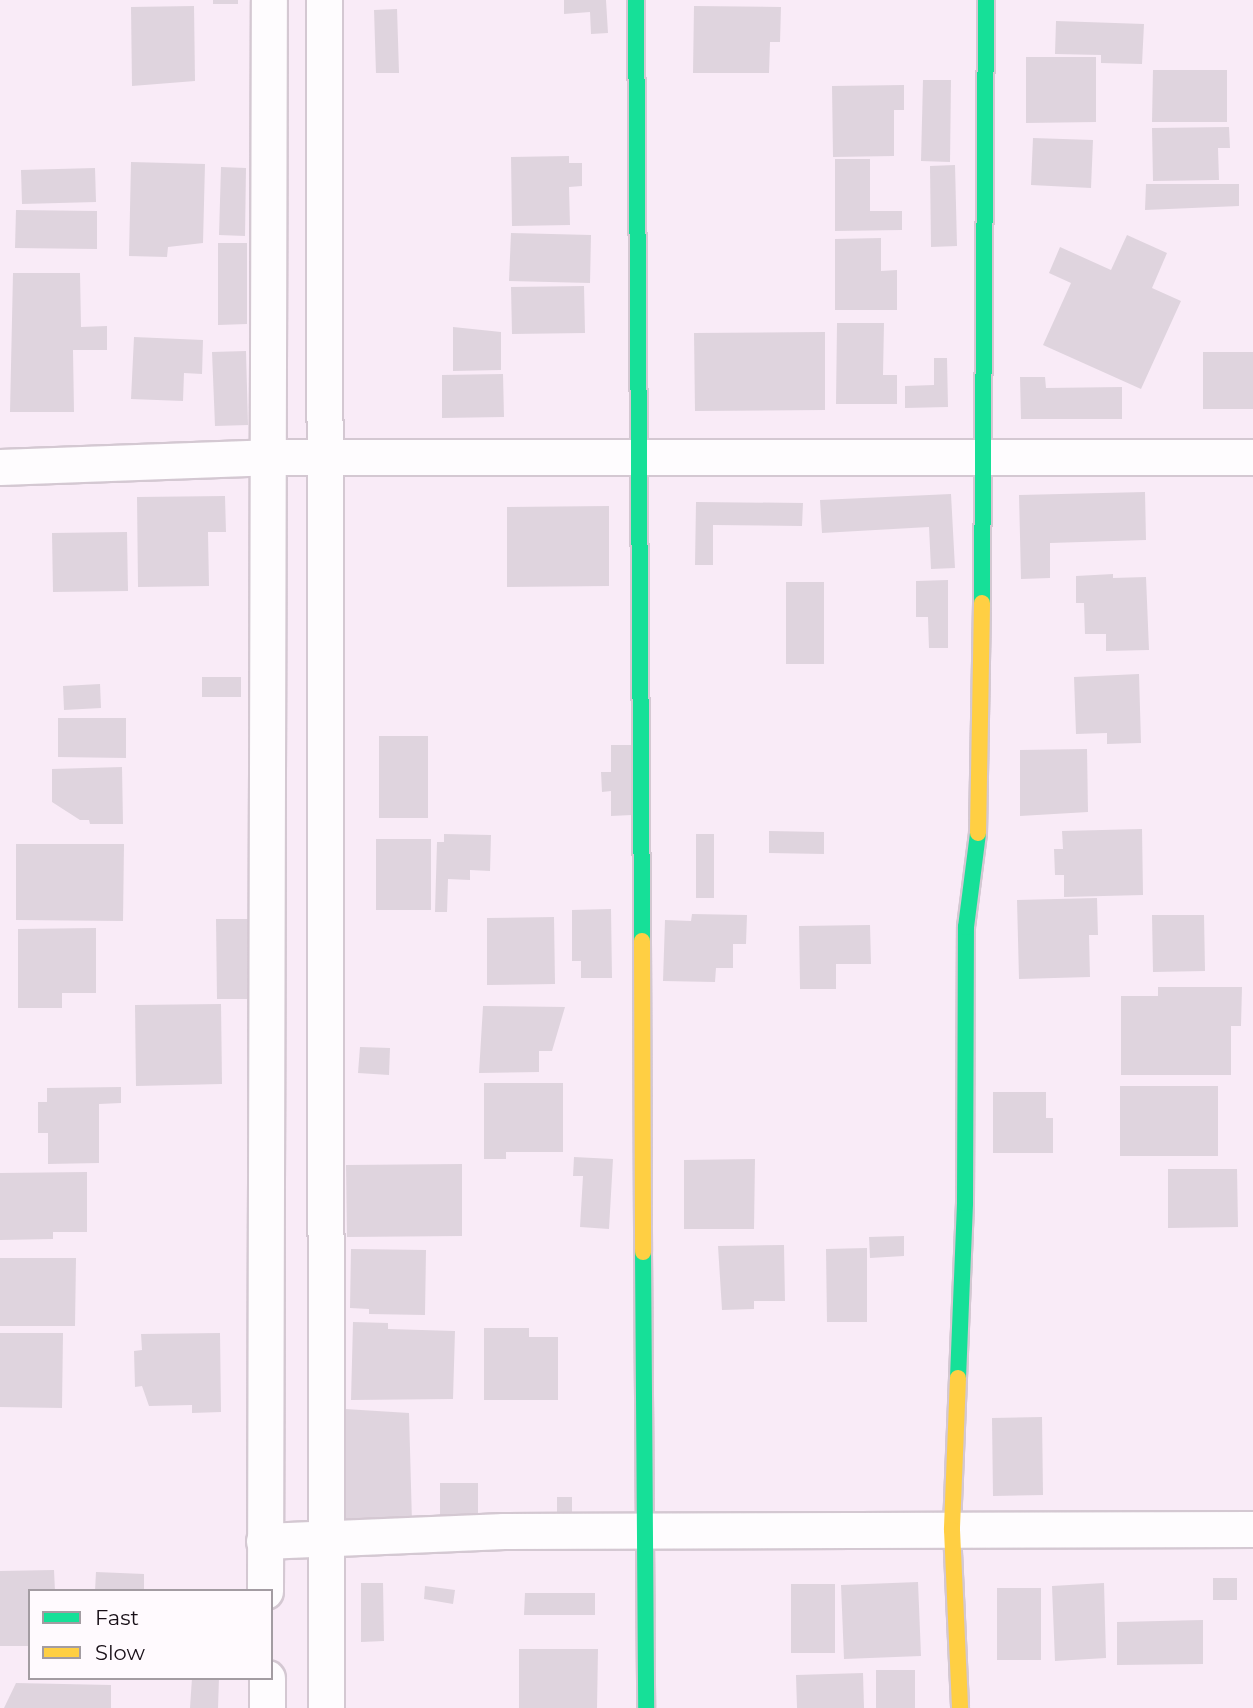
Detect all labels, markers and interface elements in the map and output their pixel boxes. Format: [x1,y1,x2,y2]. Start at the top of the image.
legend [28,1589,273,1680]
text: Fast [95,1605,139,1630]
text: Slow [95,1640,145,1665]

